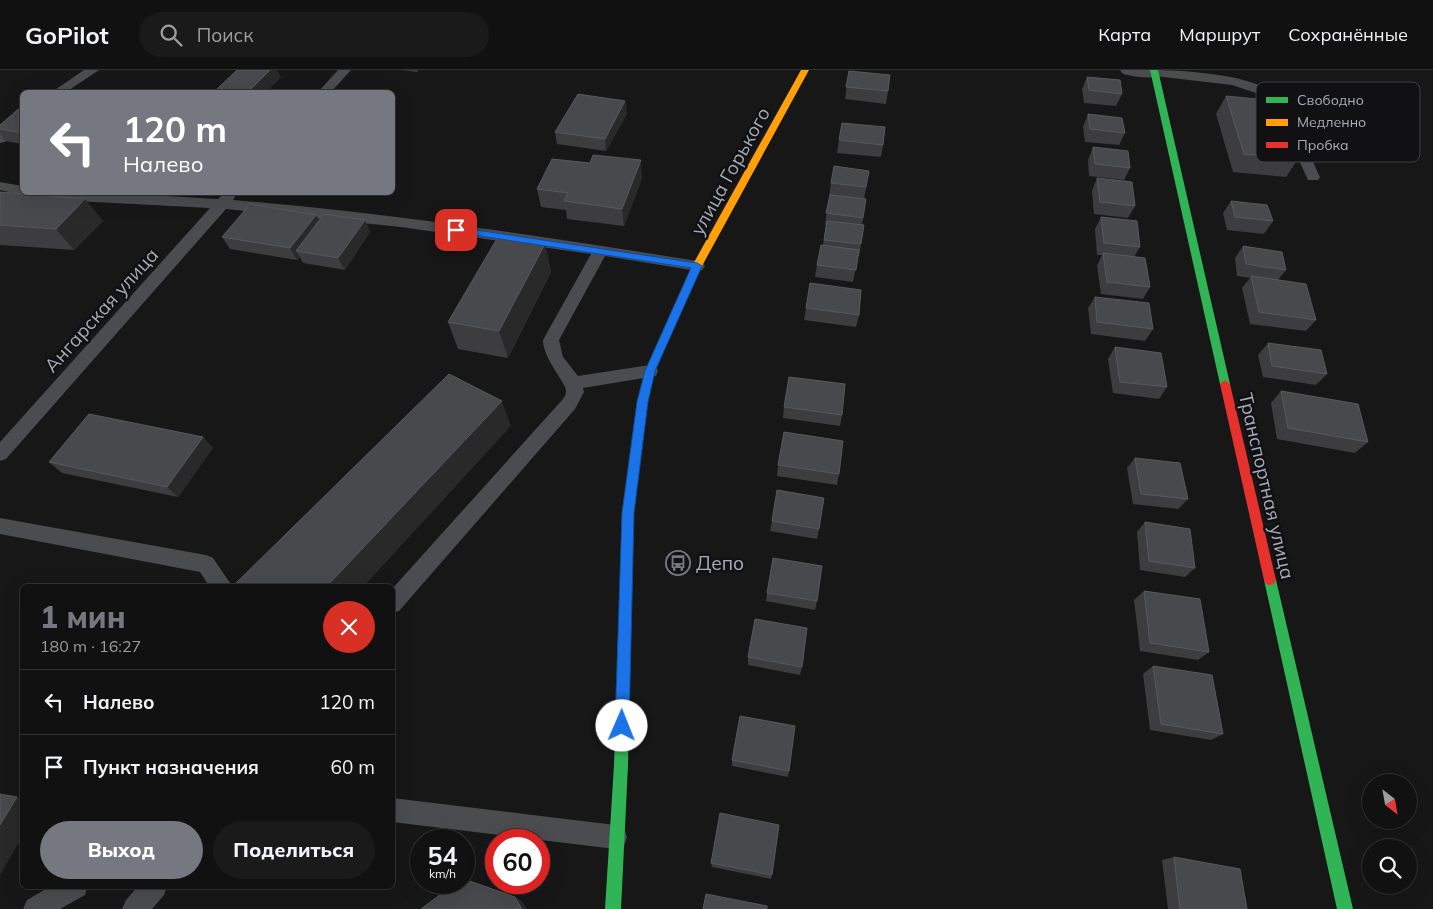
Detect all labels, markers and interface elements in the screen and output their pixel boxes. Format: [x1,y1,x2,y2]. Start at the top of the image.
search box [139,12,489,57]
text: GoPilot [25,20,109,50]
icon: search [157,21,185,49]
text: Поиск [197,23,253,47]
text: Карта [1098,23,1151,46]
text: Маршрут [1179,23,1260,46]
text: Сохранённые [1288,23,1408,46]
legend [1256,82,1420,162]
text: Свободно [1297,91,1364,109]
street label: улица Горького [685,103,775,239]
text: 120 m [123,107,227,151]
icon: left [40,110,105,175]
text: Медленно [1297,113,1366,131]
text: Пробка [1297,136,1349,154]
text: Налево [123,150,203,178]
pin [435,209,477,251]
icon: arrive [442,216,470,244]
street label: Ангарская улица [39,243,163,377]
street label: Транспортная улица [1234,391,1300,581]
bus stop icon: Депо [665,550,691,576]
place label: Депо [696,551,744,575]
text: 1 мин [40,598,126,636]
button: close [323,601,375,653]
text: 180 m · 16:27 [40,636,141,656]
icon: left [40,688,68,716]
text: Налево [83,690,155,714]
text: 120 m [319,690,375,714]
position arrow [595,699,647,751]
icon: arrive [40,753,68,781]
text: Пункт назначения [83,755,259,779]
text: 60 m [331,755,375,779]
north arrow [1362,774,1418,829]
map controls [1362,774,1417,894]
button: Выход [40,821,203,879]
button: Поделиться [213,821,375,879]
speed limit sign: 60 [485,829,550,894]
button: search [1362,839,1417,894]
text: 54 [427,840,458,871]
text: km/h [429,866,456,881]

